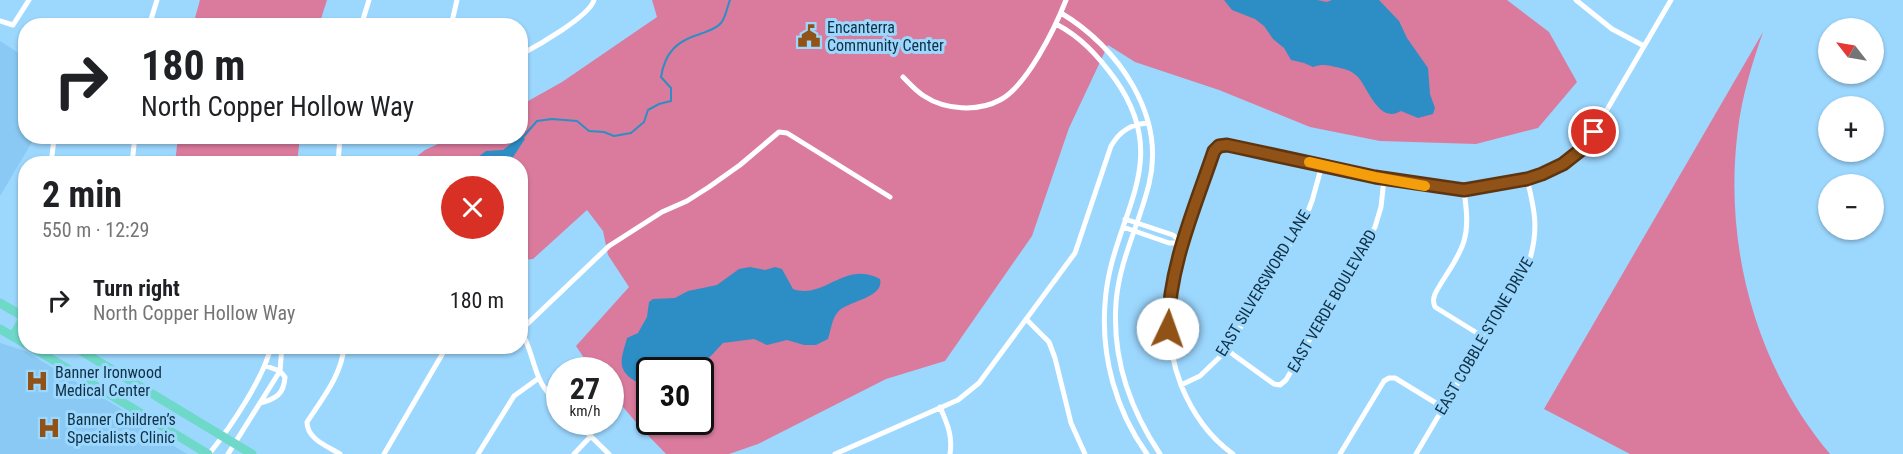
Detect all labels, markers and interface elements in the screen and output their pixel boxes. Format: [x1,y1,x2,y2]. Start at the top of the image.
place label: Encanterra Community Center [827,18,944,55]
north arrow [1818,18,1884,84]
map controls [1818,18,1884,240]
public building icon: Encanterra Community Center [796,23,822,49]
text: 180 m [141,41,246,90]
icon: right [42,42,120,120]
text: North Copper Hollow Way [141,91,414,123]
button: + [1818,96,1884,162]
pin [1568,106,1619,157]
icon: arrive [1577,115,1610,148]
text: 2 min [42,174,122,216]
button: − [1818,174,1884,240]
button: close [441,176,504,239]
street label: EAST SILVERSWORD LANE [1212,206,1314,360]
text: 550 m · 12:29 [42,218,149,242]
street label: EAST VERDE BOULEVARD [1283,226,1381,376]
street label: EAST COBBLE STONE DRIVE [1431,254,1537,418]
text: Turn right [93,276,180,301]
icon: right [42,284,75,317]
text: 180 m [450,288,504,313]
position arrow [1136,297,1200,361]
text: North Copper Hollow Way [93,301,295,325]
speed limit sign: 30 [636,357,714,435]
place label: Banner Ironwood Medical Center [55,363,162,400]
hospital icon: Banner Ironwood Medical Center [24,368,50,394]
text: 27 [570,371,600,406]
text: km/h [570,402,600,420]
place label: Banner Children’s Specialists Clinic [67,410,176,447]
hospital icon: Banner Children’s Specialists Clinic [36,415,62,441]

